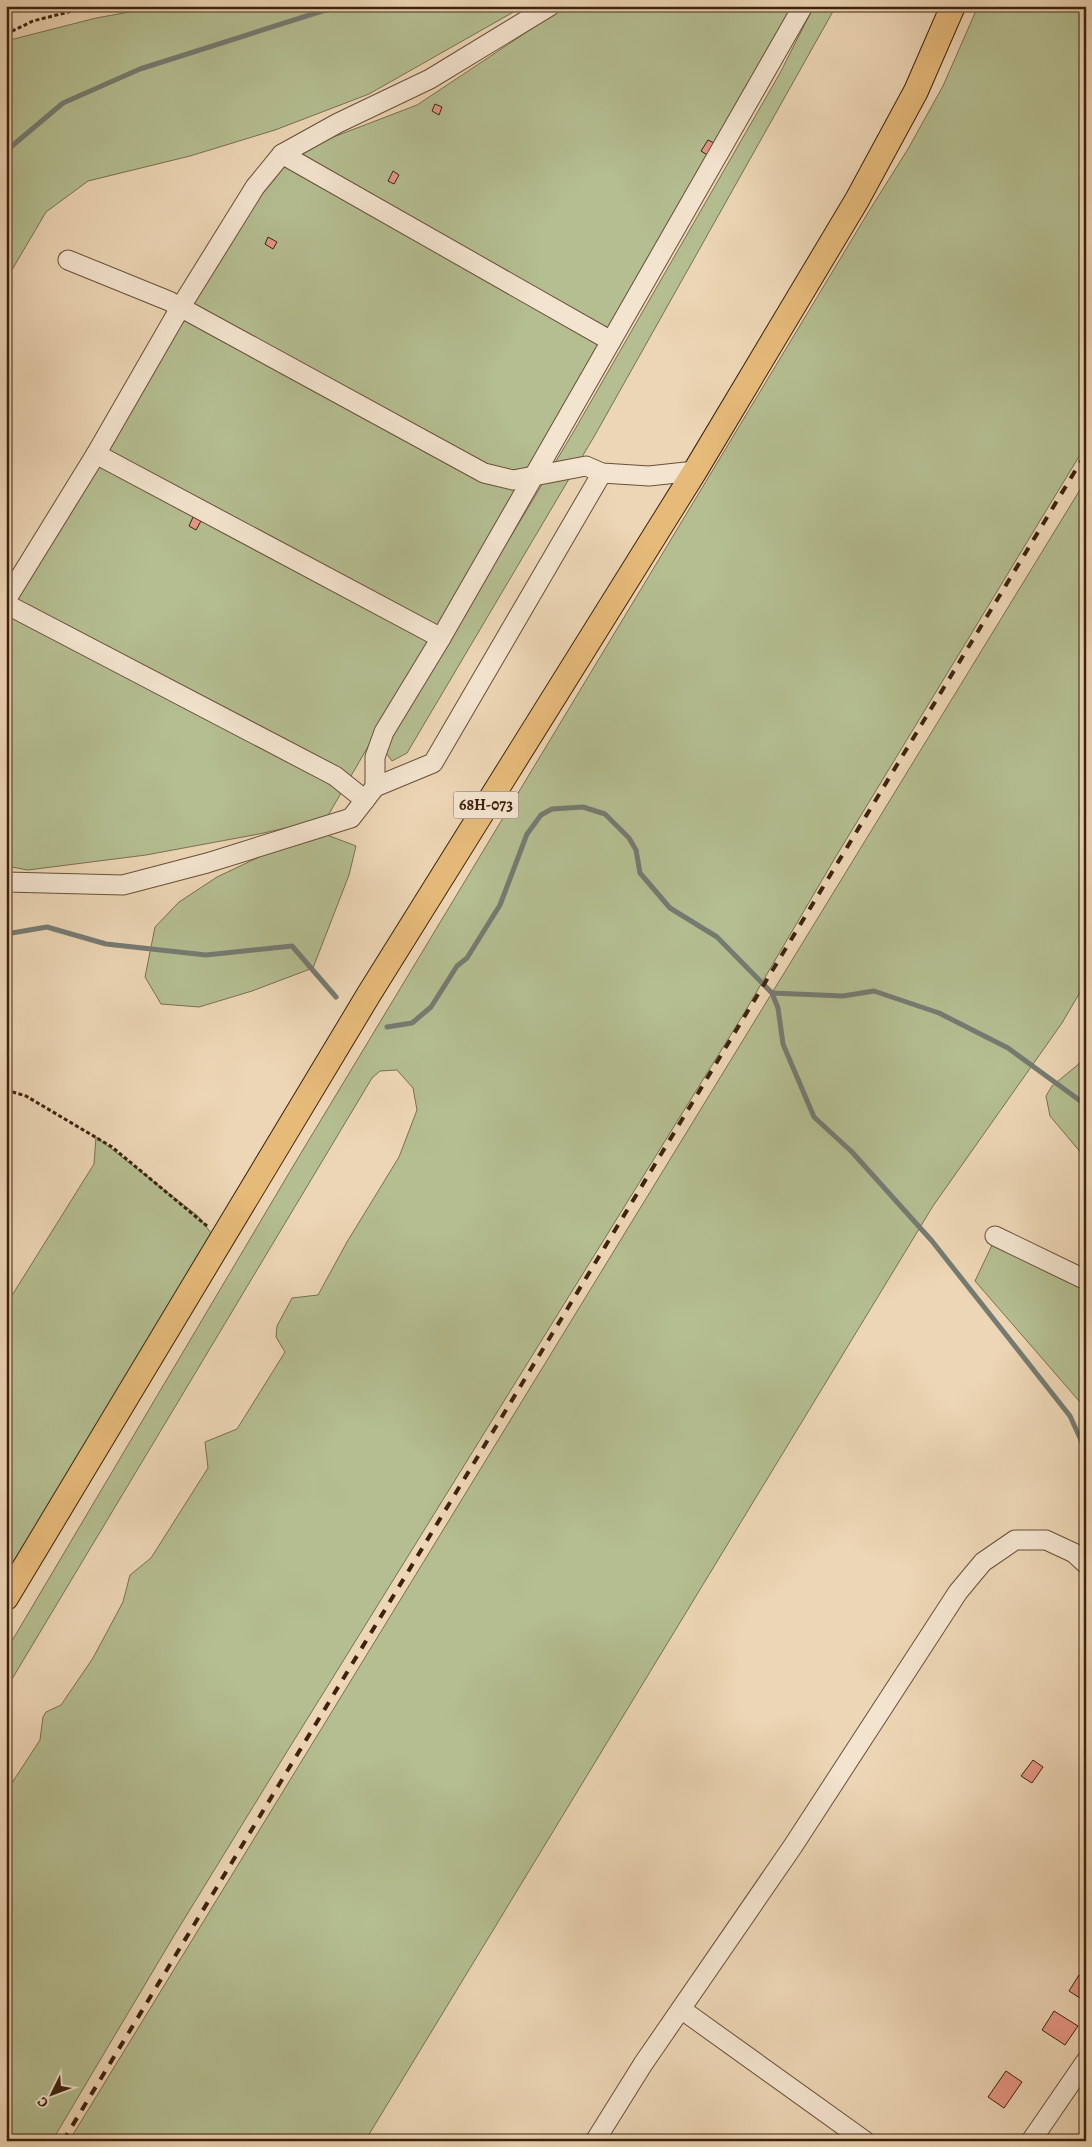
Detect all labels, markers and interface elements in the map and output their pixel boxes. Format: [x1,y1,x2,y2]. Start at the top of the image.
road number: 68Н-073 [454,792,518,818]
north arrow [28,2070,78,2120]
text: С [33,2093,53,2112]

